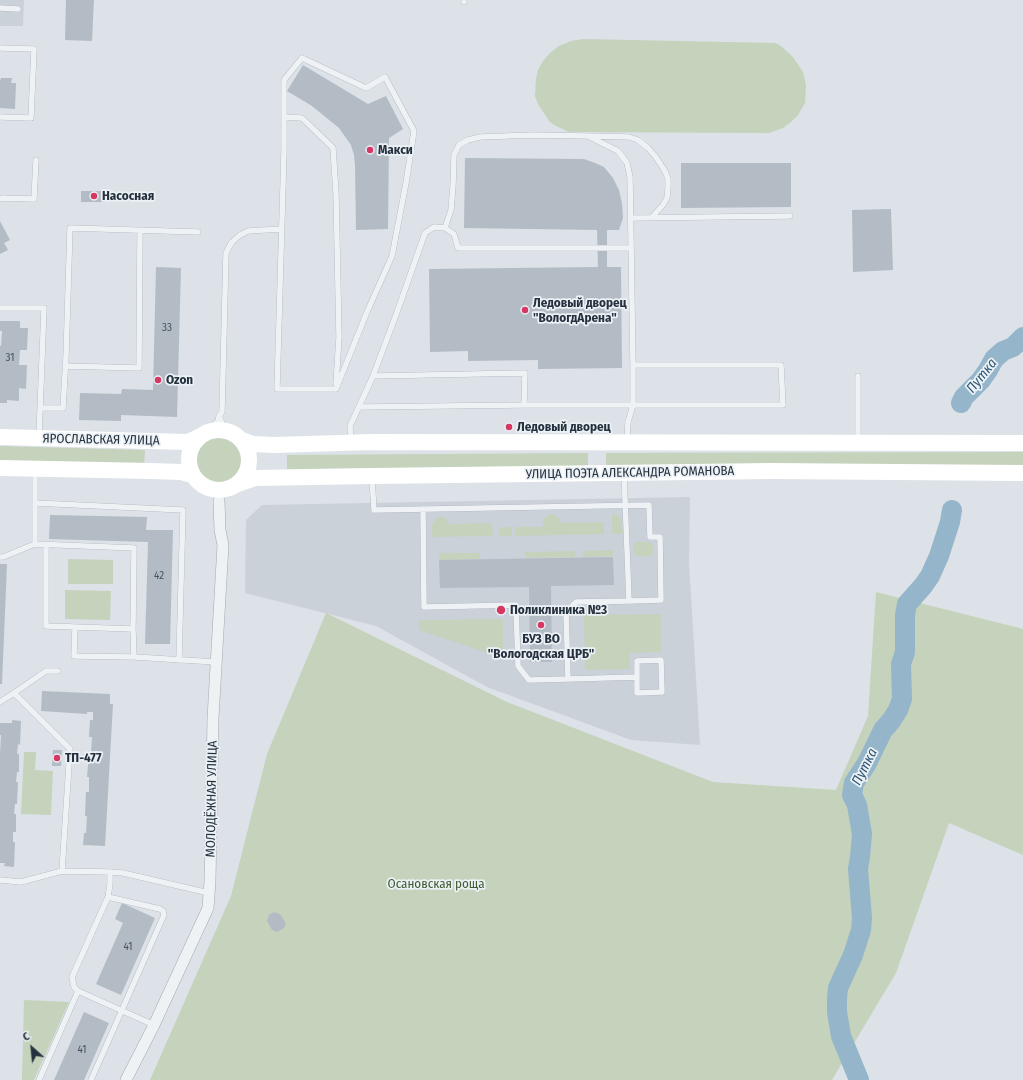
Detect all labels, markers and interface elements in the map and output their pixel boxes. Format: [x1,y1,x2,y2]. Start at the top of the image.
place label: Макси [378,142,413,158]
marker: Макси [365,145,375,155]
place label: Насосная [102,188,154,204]
marker: Насосная [89,191,99,201]
place label: Ледовый дворец "ВологдАрена" [533,295,627,326]
marker: Ледовый дворец "ВологдАрена" [520,305,530,315]
house number: 33 [162,321,172,335]
house number: 31 [6,351,14,365]
water label: Путка [963,355,1001,397]
place label: Ozon [166,372,193,388]
marker: Ozon [153,375,163,385]
place label: Ледовый дворец [517,419,611,435]
marker: Ледовый дворец [504,422,514,432]
street label: ЯРОСЛАВСКАЯ УЛИЦА [42,431,160,449]
street label: УЛИЦА ПОЭТА АЛЕКСАНДРА РОМАНОВА [525,463,735,483]
house number: 42 [154,569,164,583]
place label: Поликлиника №3 [510,602,607,618]
marker: Поликлиника №3 [495,604,507,616]
marker: БУЗ ВО "Вологодская ЦРБ" [536,620,546,630]
place label: БУЗ ВО "Вологодская ЦРБ" [488,631,594,662]
street label: МОЛОДЁЖНАЯ УЛИЦА [203,740,221,858]
water label: Путка [849,746,881,788]
place label: ТП-477 [65,750,101,766]
marker: ТП-477 [52,753,62,763]
park label: Осановская роща [387,876,485,892]
house number: 41 [123,940,133,954]
north arrow [12,1028,52,1068]
text: С [21,1030,32,1044]
house number: 41 [77,1043,87,1057]

